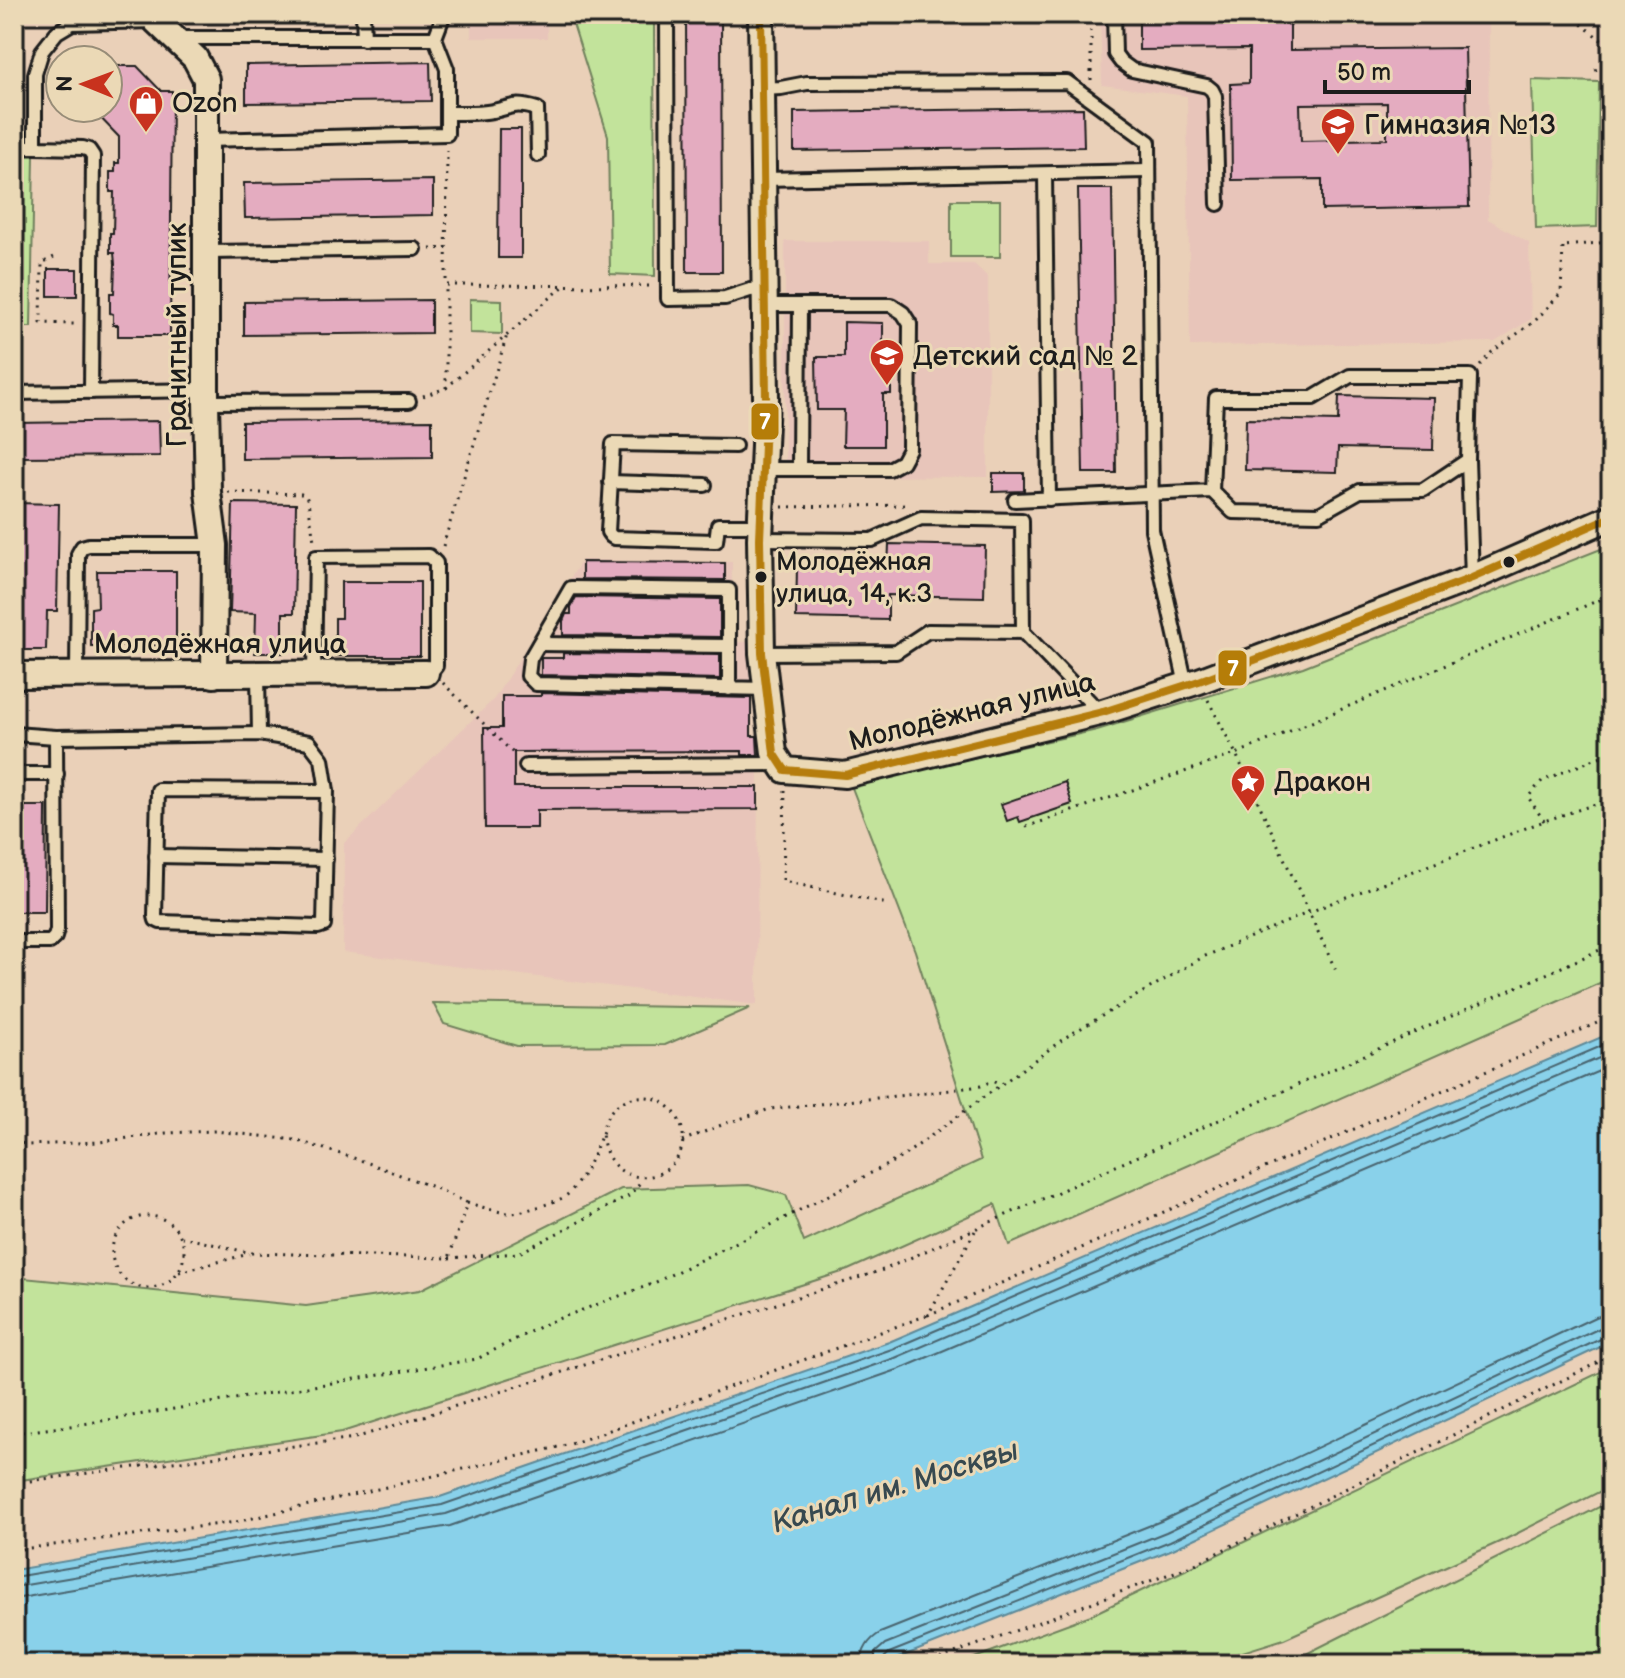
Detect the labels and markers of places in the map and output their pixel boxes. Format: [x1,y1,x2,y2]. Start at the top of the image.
shop icon: Ozon [127,84,165,134]
place label: Ozon [172,87,238,120]
school or university icon: Гимназия №13 [1319,106,1357,156]
place label: Гимназия №13 [1364,109,1556,142]
school or university icon: Детский сад № 2 [868,337,906,387]
place label: Детский сад № 2 [913,340,1138,373]
place label: Молодёжная улица, 14, к.3 [776,547,932,610]
unlabelled marker [1501,554,1517,570]
marker: Молодёжная улица, 14, к.3 [753,569,769,585]
place icon: Дракон [1229,763,1267,813]
place label: Дракон [1274,766,1371,799]

